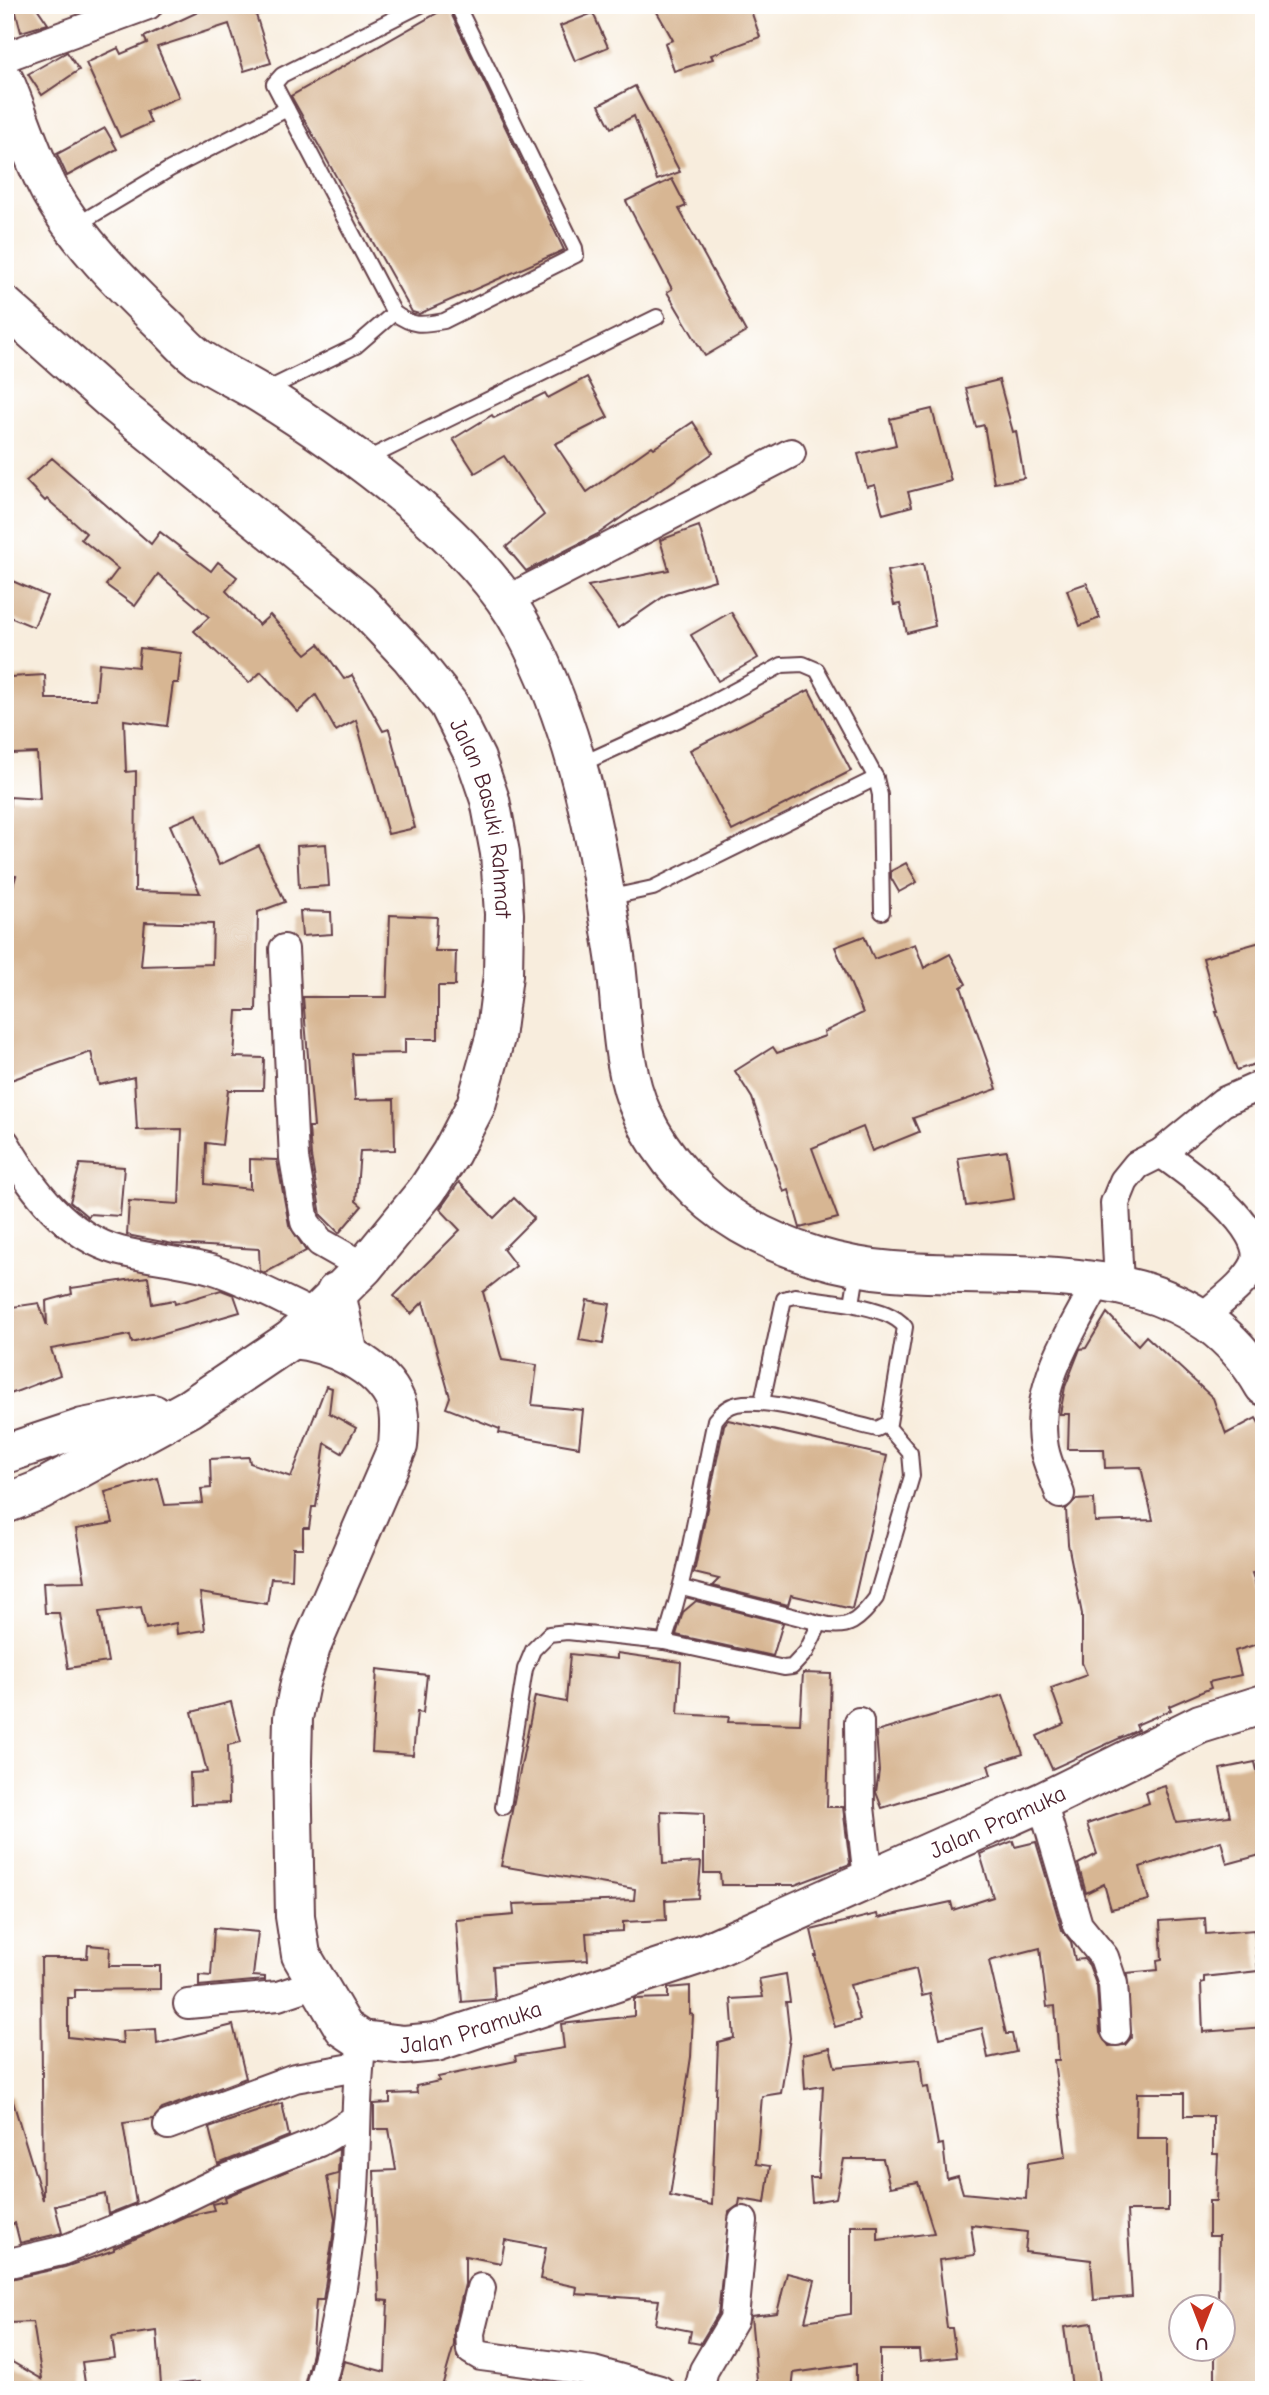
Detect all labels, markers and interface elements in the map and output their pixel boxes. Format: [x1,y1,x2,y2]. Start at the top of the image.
street label: Jalan Basuki Rahmat [444,714,517,920]
street label: Jalan Pramuka [926,1779,1070,1864]
street label: Jalan Pramuka [399,1995,545,2059]
north arrow [1168,2294,1238,2364]
text: U [1196,2333,1208,2355]

